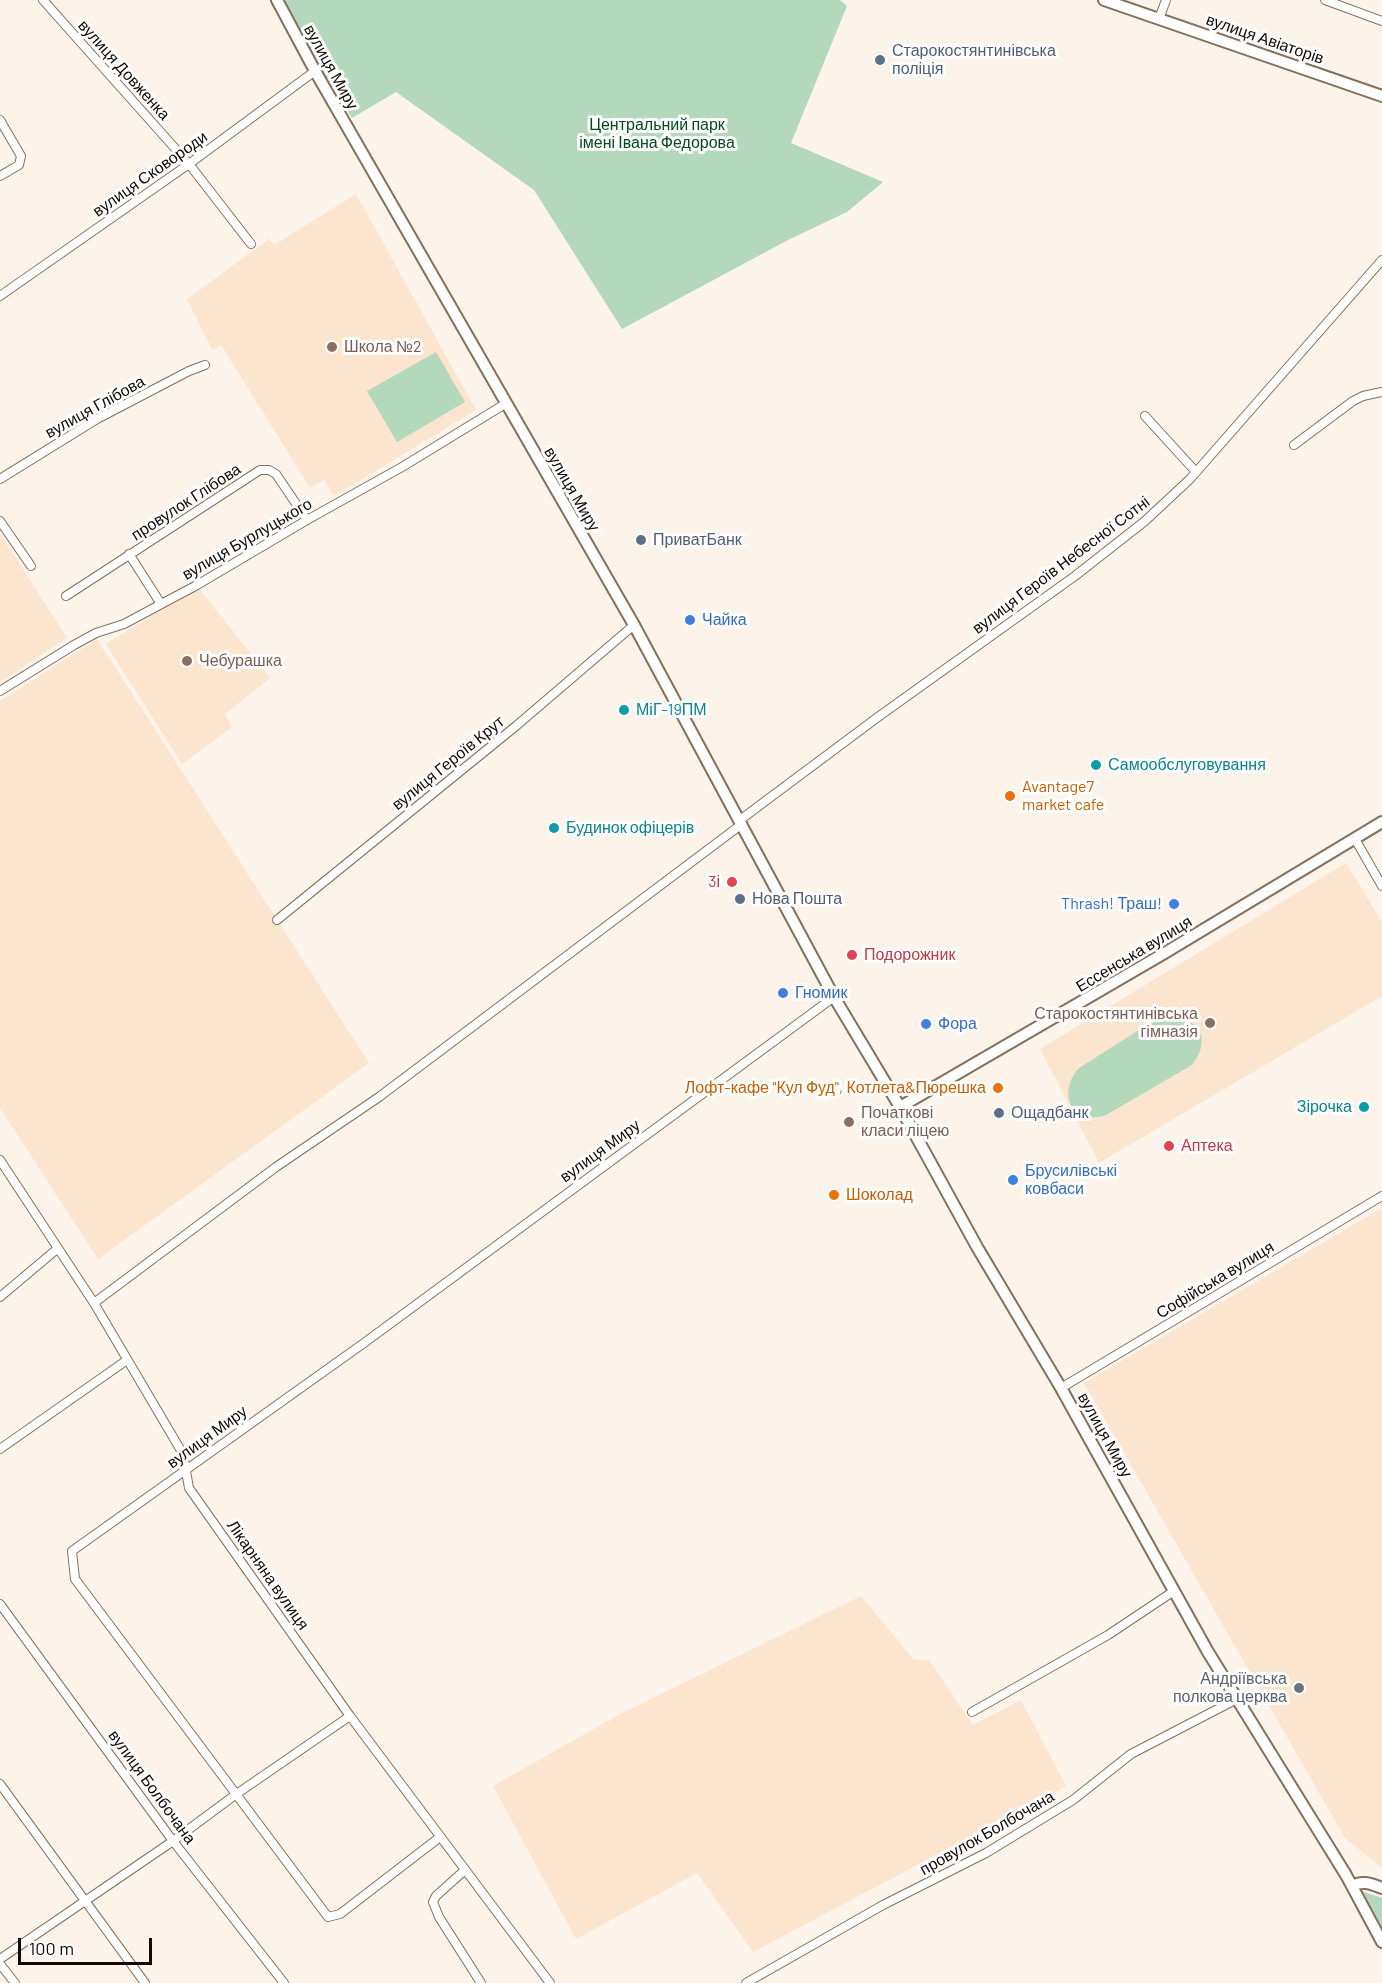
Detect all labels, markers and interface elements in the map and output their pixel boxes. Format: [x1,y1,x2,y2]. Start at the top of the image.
street label: вулиця Авіаторів [1204,10,1326,68]
street label: вулиця Довженка [74,16,174,124]
street label: вулиця Миру [300,21,362,113]
place label: Старокостянтинівська поліція [892,41,1056,79]
marker: Старокостянтинівська поліція [873,53,887,67]
park label: Центральний парк імені Івана Федорова [579,115,735,153]
street label: вулиця Сковороди [89,127,211,221]
place label: Школа №2 [344,337,422,357]
marker: Школа №2 [325,340,339,354]
street label: вулиця Глібова [42,372,148,442]
street label: вулиця Миру [540,443,604,535]
street label: провулок Глібова [128,459,244,545]
street label: вулиця Героїв Небесної Сотні [969,492,1153,638]
street label: вулиця Бурлуцького [179,494,315,584]
place label: ПриватБанк [653,530,742,550]
marker: ПриватБанк [634,533,648,547]
place label: Чайка [702,610,747,630]
marker: Чайка [683,613,697,627]
place label: Чебурашка [199,651,282,671]
marker: Чебурашка [180,654,194,668]
place label: МіГ-19ПМ [636,700,707,720]
marker: МіГ-19ПМ [617,703,631,717]
street label: вулиця Героїв Крут [388,712,508,814]
place label: Самообслуговування [1108,755,1266,775]
marker: Самообслуговування [1089,758,1103,772]
place label: Avantage7 market cafe [1022,777,1104,815]
marker: Avantage7 market cafe [1003,789,1017,803]
place label: Будинок офіцерів [566,818,694,838]
marker: Будинок офіцерів [547,821,561,835]
place label: 3і [708,872,720,892]
marker: 3і [725,875,739,889]
place label: Нова Пошта [752,889,842,909]
marker: Нова Пошта [733,892,747,906]
place label: Thrash! Траш! [1061,894,1162,914]
marker: Thrash! Траш! [1167,897,1181,911]
street label: Ессенська вулиця [1073,912,1195,996]
place label: Подорожник [864,945,955,965]
marker: Подорожник [845,948,859,962]
place label: Гномик [795,983,847,1003]
marker: Гномик [776,986,790,1000]
place label: Старокостянтинівська гімназія [1034,1004,1198,1042]
place label: Фора [938,1014,977,1034]
marker: Старокостянтинівська гімназія [1203,1016,1217,1030]
marker: Фора [919,1017,933,1031]
place label: Лофт-кафе "Кул Фуд", Котлета&Пюрешка [685,1078,986,1098]
marker: Лофт-кафе "Кул Фуд", Котлета&Пюрешка [991,1081,1005,1095]
place label: Зірочка [1297,1097,1352,1117]
marker: Зірочка [1357,1100,1371,1114]
place label: Початкові класи ліцею [861,1103,949,1141]
place label: Ощадбанк [1011,1103,1088,1123]
marker: Ощадбанк [992,1106,1006,1120]
marker: Початкові класи ліцею [842,1115,856,1129]
street label: вулиця Миру [556,1116,644,1186]
place label: Аптека [1181,1136,1233,1156]
marker: Аптека [1162,1139,1176,1153]
place label: Брусилівські ковбаси [1025,1161,1117,1199]
marker: Брусилівські ковбаси [1006,1173,1020,1187]
place label: Шоколад [846,1185,913,1205]
marker: Шоколад [827,1188,841,1202]
street label: Софійська вулиця [1153,1237,1277,1323]
street label: вулиця Миру [1074,1389,1136,1481]
street label: вулиця Миру [163,1402,251,1472]
street label: Лікарняна вулиця [223,1516,313,1634]
place label: Андріївська полкова церква [1173,1669,1287,1707]
marker: Андріївська полкова церква [1292,1681,1306,1695]
street label: вулиця Болбочана [104,1726,200,1848]
street label: провулок Болбочана [916,1787,1058,1879]
scale bar [21,1926,154,1964]
text: 100 m [29,1937,74,1959]

